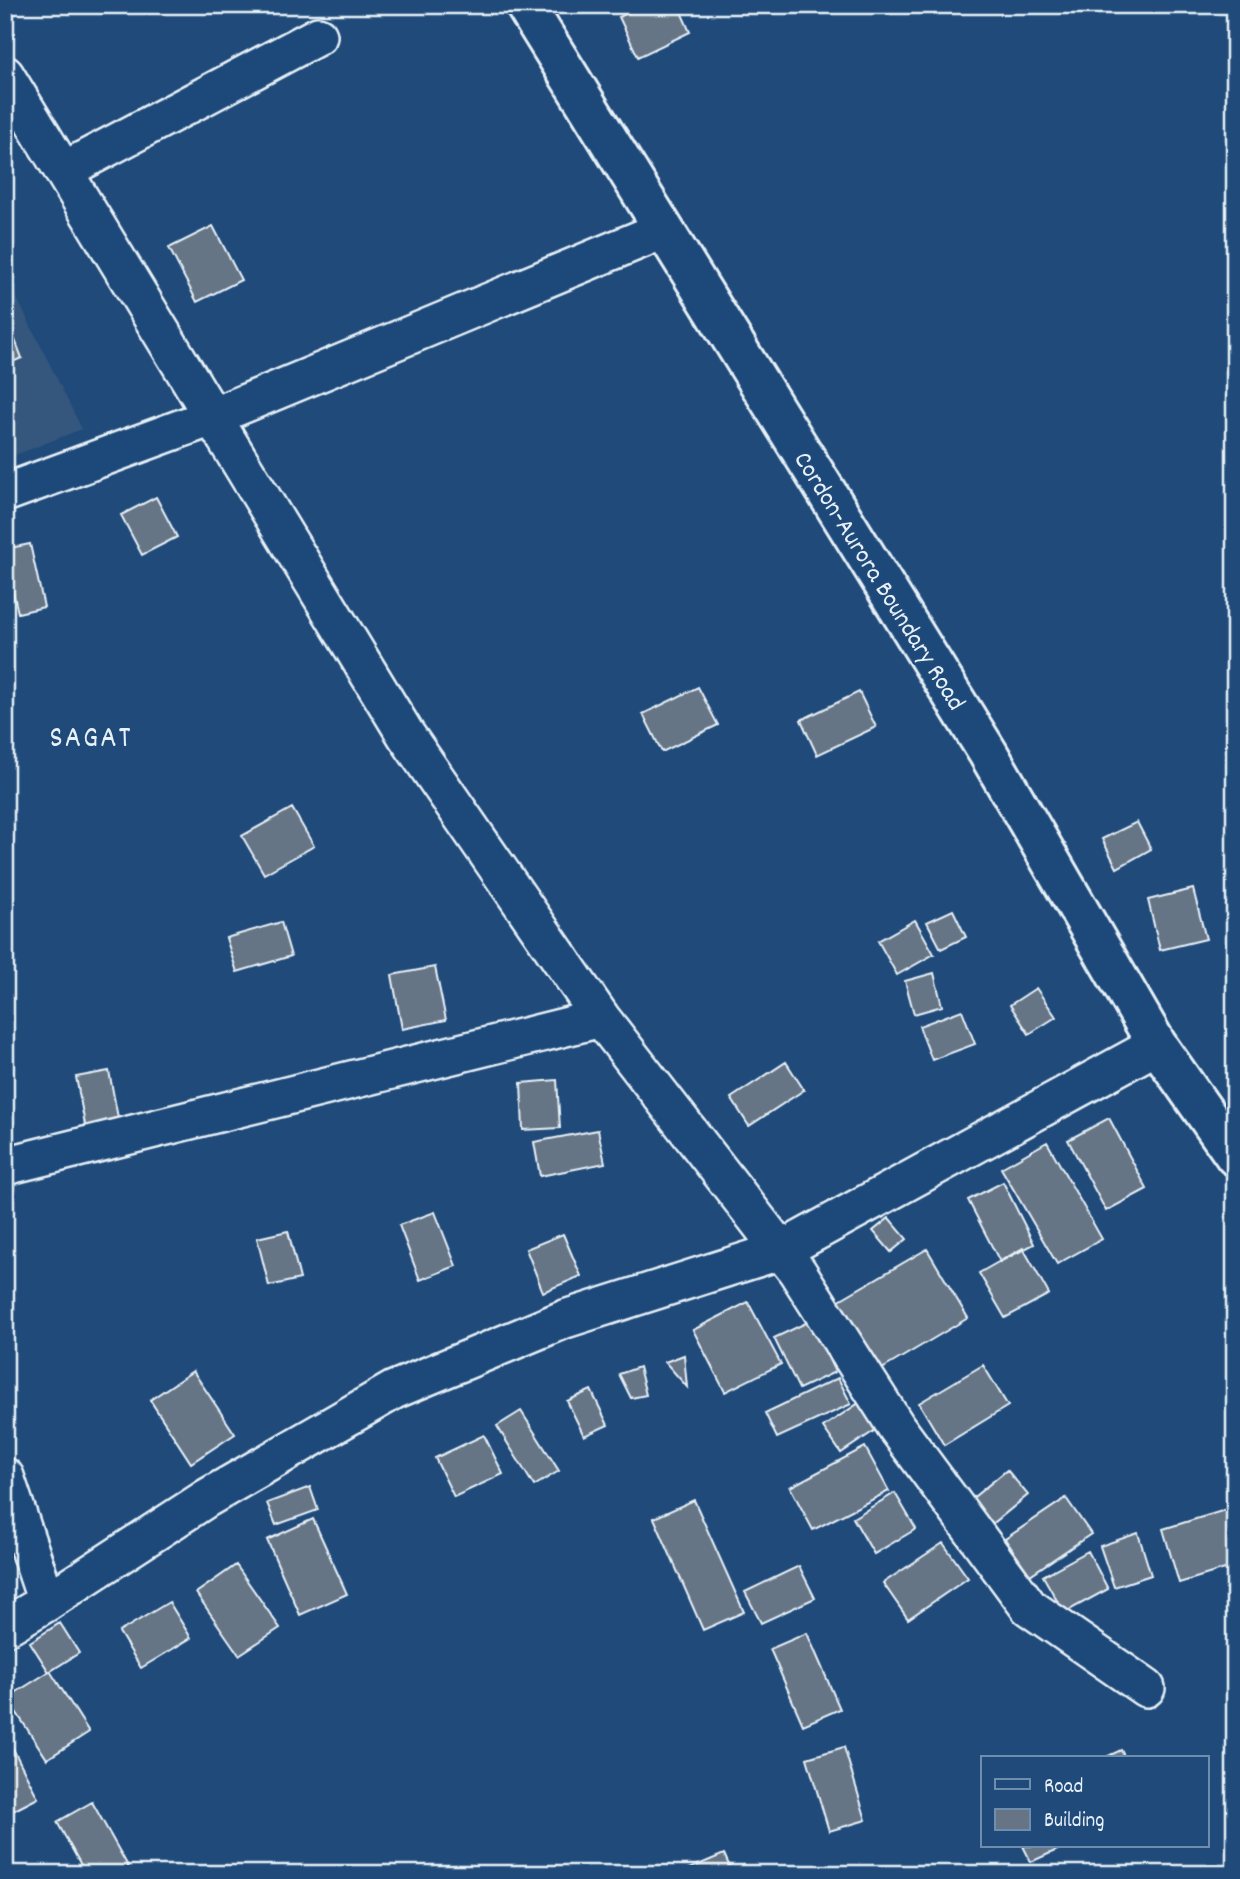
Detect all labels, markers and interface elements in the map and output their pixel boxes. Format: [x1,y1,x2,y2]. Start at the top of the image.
street label: Cordon-Aurora Boundary Road [783,445,973,719]
district label: SAGAT [49,719,133,762]
legend [981,1756,1208,1848]
text: Road [1044,1773,1083,1803]
text: Building [1044,1807,1104,1837]

